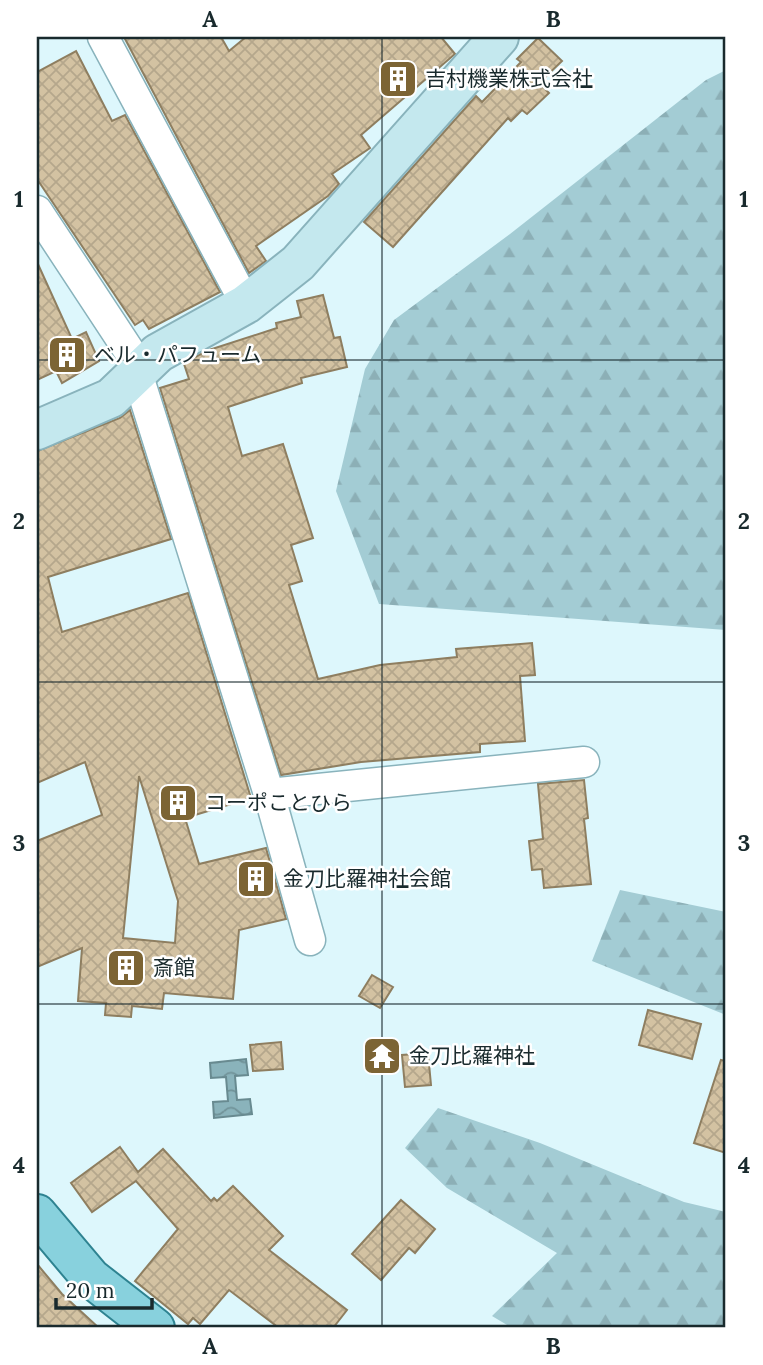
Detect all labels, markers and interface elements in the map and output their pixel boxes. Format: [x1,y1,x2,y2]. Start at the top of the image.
text: A [202,4,218,33]
text: B [545,4,561,33]
building icon: 吉村機業株式会社 [377,58,419,100]
place label: 吉村機業株式会社 [425,65,593,92]
text: 1 [14,184,24,213]
text: 1 [739,184,749,213]
building icon: ベル・パフューム [46,334,88,376]
place label: ベル・パフューム [94,341,261,368]
text: 2 [13,506,25,535]
text: 2 [738,506,750,535]
building icon: コーポことひら [157,782,199,824]
place label: コーポことひら [205,789,352,816]
text: 3 [13,828,25,857]
text: 3 [738,828,750,857]
building icon: 金刀比羅神社会館 [235,858,277,900]
place label: 金刀比羅神社会館 [283,865,451,892]
building icon: 斎館 [105,947,147,989]
place label: 斎館 [153,954,195,981]
temple icon: 金刀比羅神社 [361,1035,403,1077]
place label: 金刀比羅神社 [409,1042,535,1069]
text: 4 [13,1150,25,1179]
text: 4 [738,1150,750,1179]
scale bar [56,1267,152,1311]
text: 20 m [66,1277,115,1304]
text: A [202,1331,218,1360]
text: B [545,1331,561,1360]

